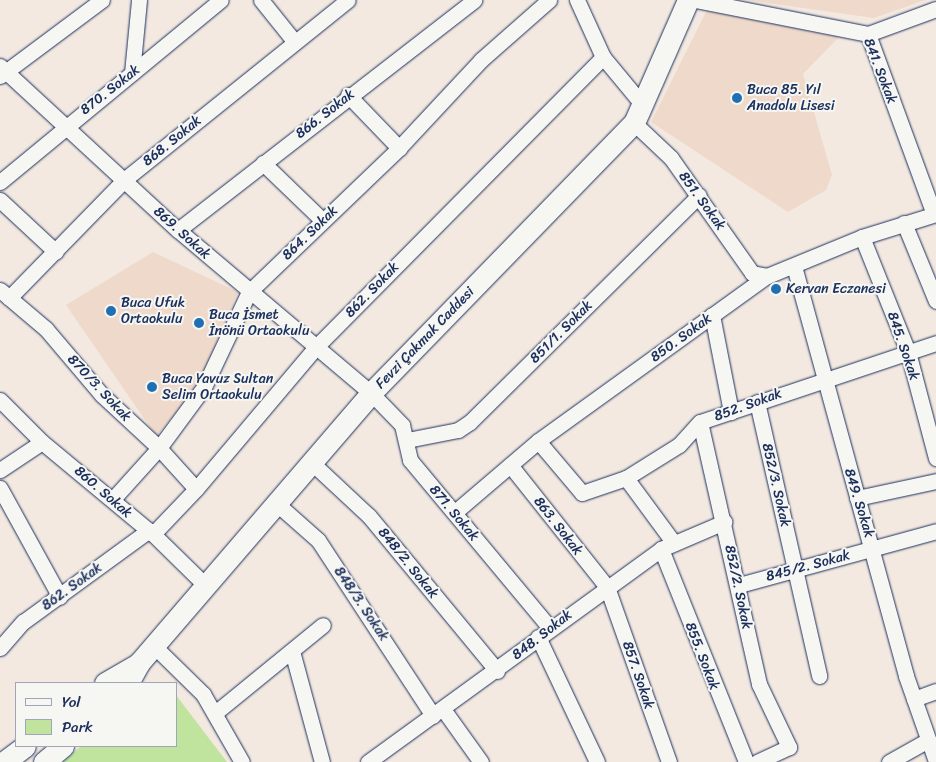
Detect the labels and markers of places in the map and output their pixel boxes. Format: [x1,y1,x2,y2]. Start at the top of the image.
place label: Buca 85. Yıl Anadolu Lisesi [747,82,835,114]
marker: Buca 85. Yıl Anadolu Lisesi [731,92,743,104]
place label: Kervan Eczanesi [786,281,886,297]
marker: Kervan Eczanesi [770,283,782,295]
place label: Buca Ufuk Ortaokulu [121,295,185,328]
marker: Buca Ufuk Ortaokulu [105,305,117,317]
place label: Buca İsmet İnönü Ortaokulu [209,307,309,340]
marker: Buca İsmet İnönü Ortaokulu [193,317,205,329]
place label: Buca Yavuz Sultan Selim Ortaokulu [162,371,275,404]
marker: Buca Yavuz Sultan Selim Ortaokulu [146,381,158,393]

